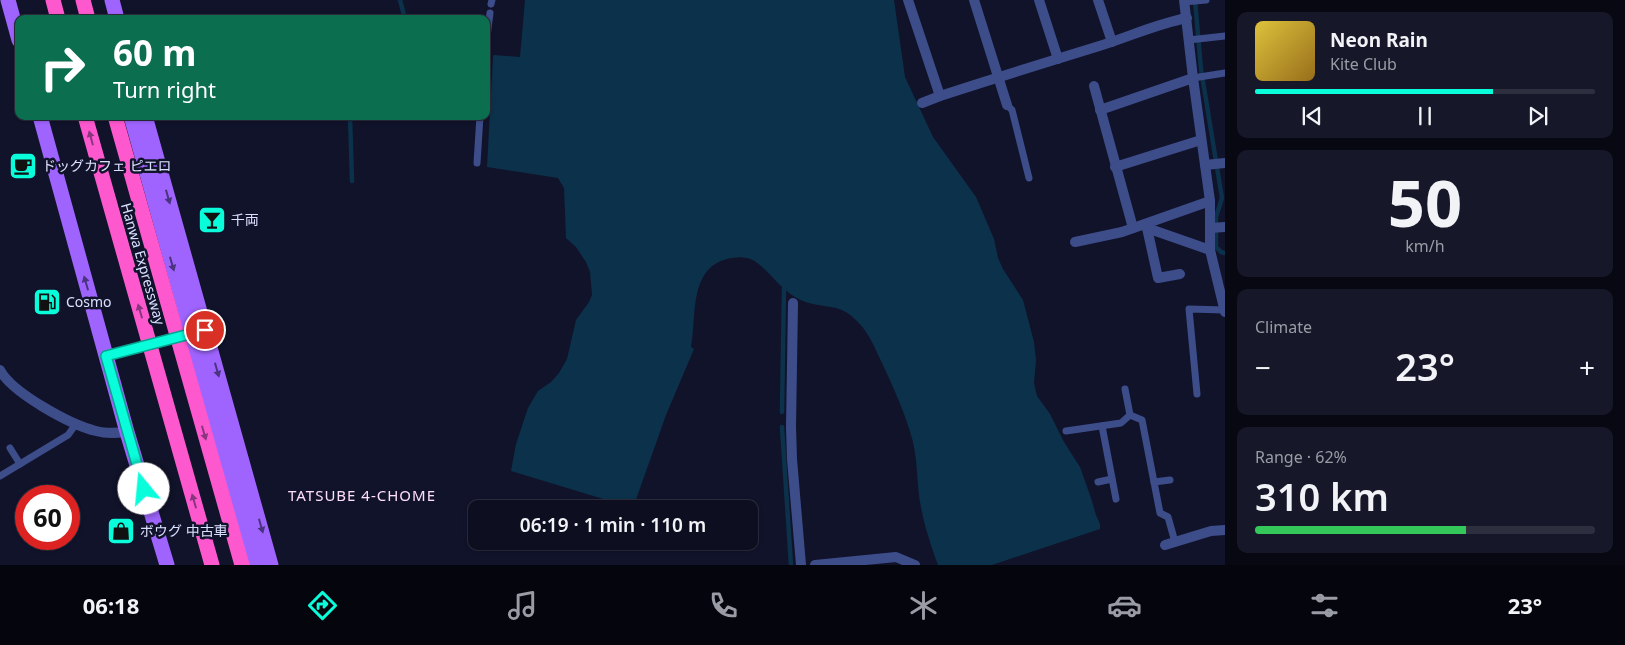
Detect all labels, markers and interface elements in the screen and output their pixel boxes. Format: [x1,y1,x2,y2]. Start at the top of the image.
text: Neon Rain [1330,27,1428,53]
text: 60 m [113,29,196,76]
icon: right [30,35,95,100]
text: Kite Club [1330,53,1397,75]
text: Turn right [113,74,216,104]
icon: previous [1298,102,1326,130]
icon: pause [1411,102,1439,130]
icon: next [1524,102,1552,130]
one-way arrow [87,131,95,146]
cafe icon: ドッグカフェ ピエロ [8,151,38,181]
place label: ドッグカフェ ピエロ [42,156,172,175]
text: 50 [1388,158,1462,246]
one-way arrow [164,189,172,204]
street label: Hanwa Expressway [117,201,170,328]
bar icon: 千両 [197,205,227,235]
place label: 千両 [231,210,259,229]
text: km/h [1405,235,1445,257]
one-way arrow [168,257,176,272]
one-way arrow [82,275,90,290]
fuel station icon: Cosmo [32,287,62,317]
place label: Cosmo [66,292,112,311]
one-way arrow [135,304,143,319]
pin [184,309,226,351]
icon: arrive [191,316,219,344]
text: Climate [1255,316,1312,338]
text: 23° [1395,340,1455,392]
text: − [1255,348,1271,386]
text: + [1579,348,1595,386]
one-way arrow [213,363,221,378]
one-way arrow [201,425,209,440]
text: Range · 62% [1255,446,1347,468]
position arrow [117,462,169,514]
text: 310 km [1255,470,1389,522]
speed limit sign: 60 [15,485,80,550]
district label: TATSUBE 4-CHOME [288,485,436,505]
one-way arrow [190,494,198,509]
text: 06:19 · 1 min · 110 m [520,512,706,538]
shop icon: ボウグ 中古車 [106,516,136,546]
one-way arrow [257,519,265,534]
place label: ボウグ 中古車 [140,521,228,540]
icon: directions [305,588,340,623]
icon: music [505,588,540,623]
icon: phone [706,588,741,623]
icon: climate [906,588,941,623]
icon: car [1107,588,1142,623]
icon: filters [1307,588,1342,623]
text: 06:18 [83,590,139,620]
text: 23° [1508,590,1542,620]

